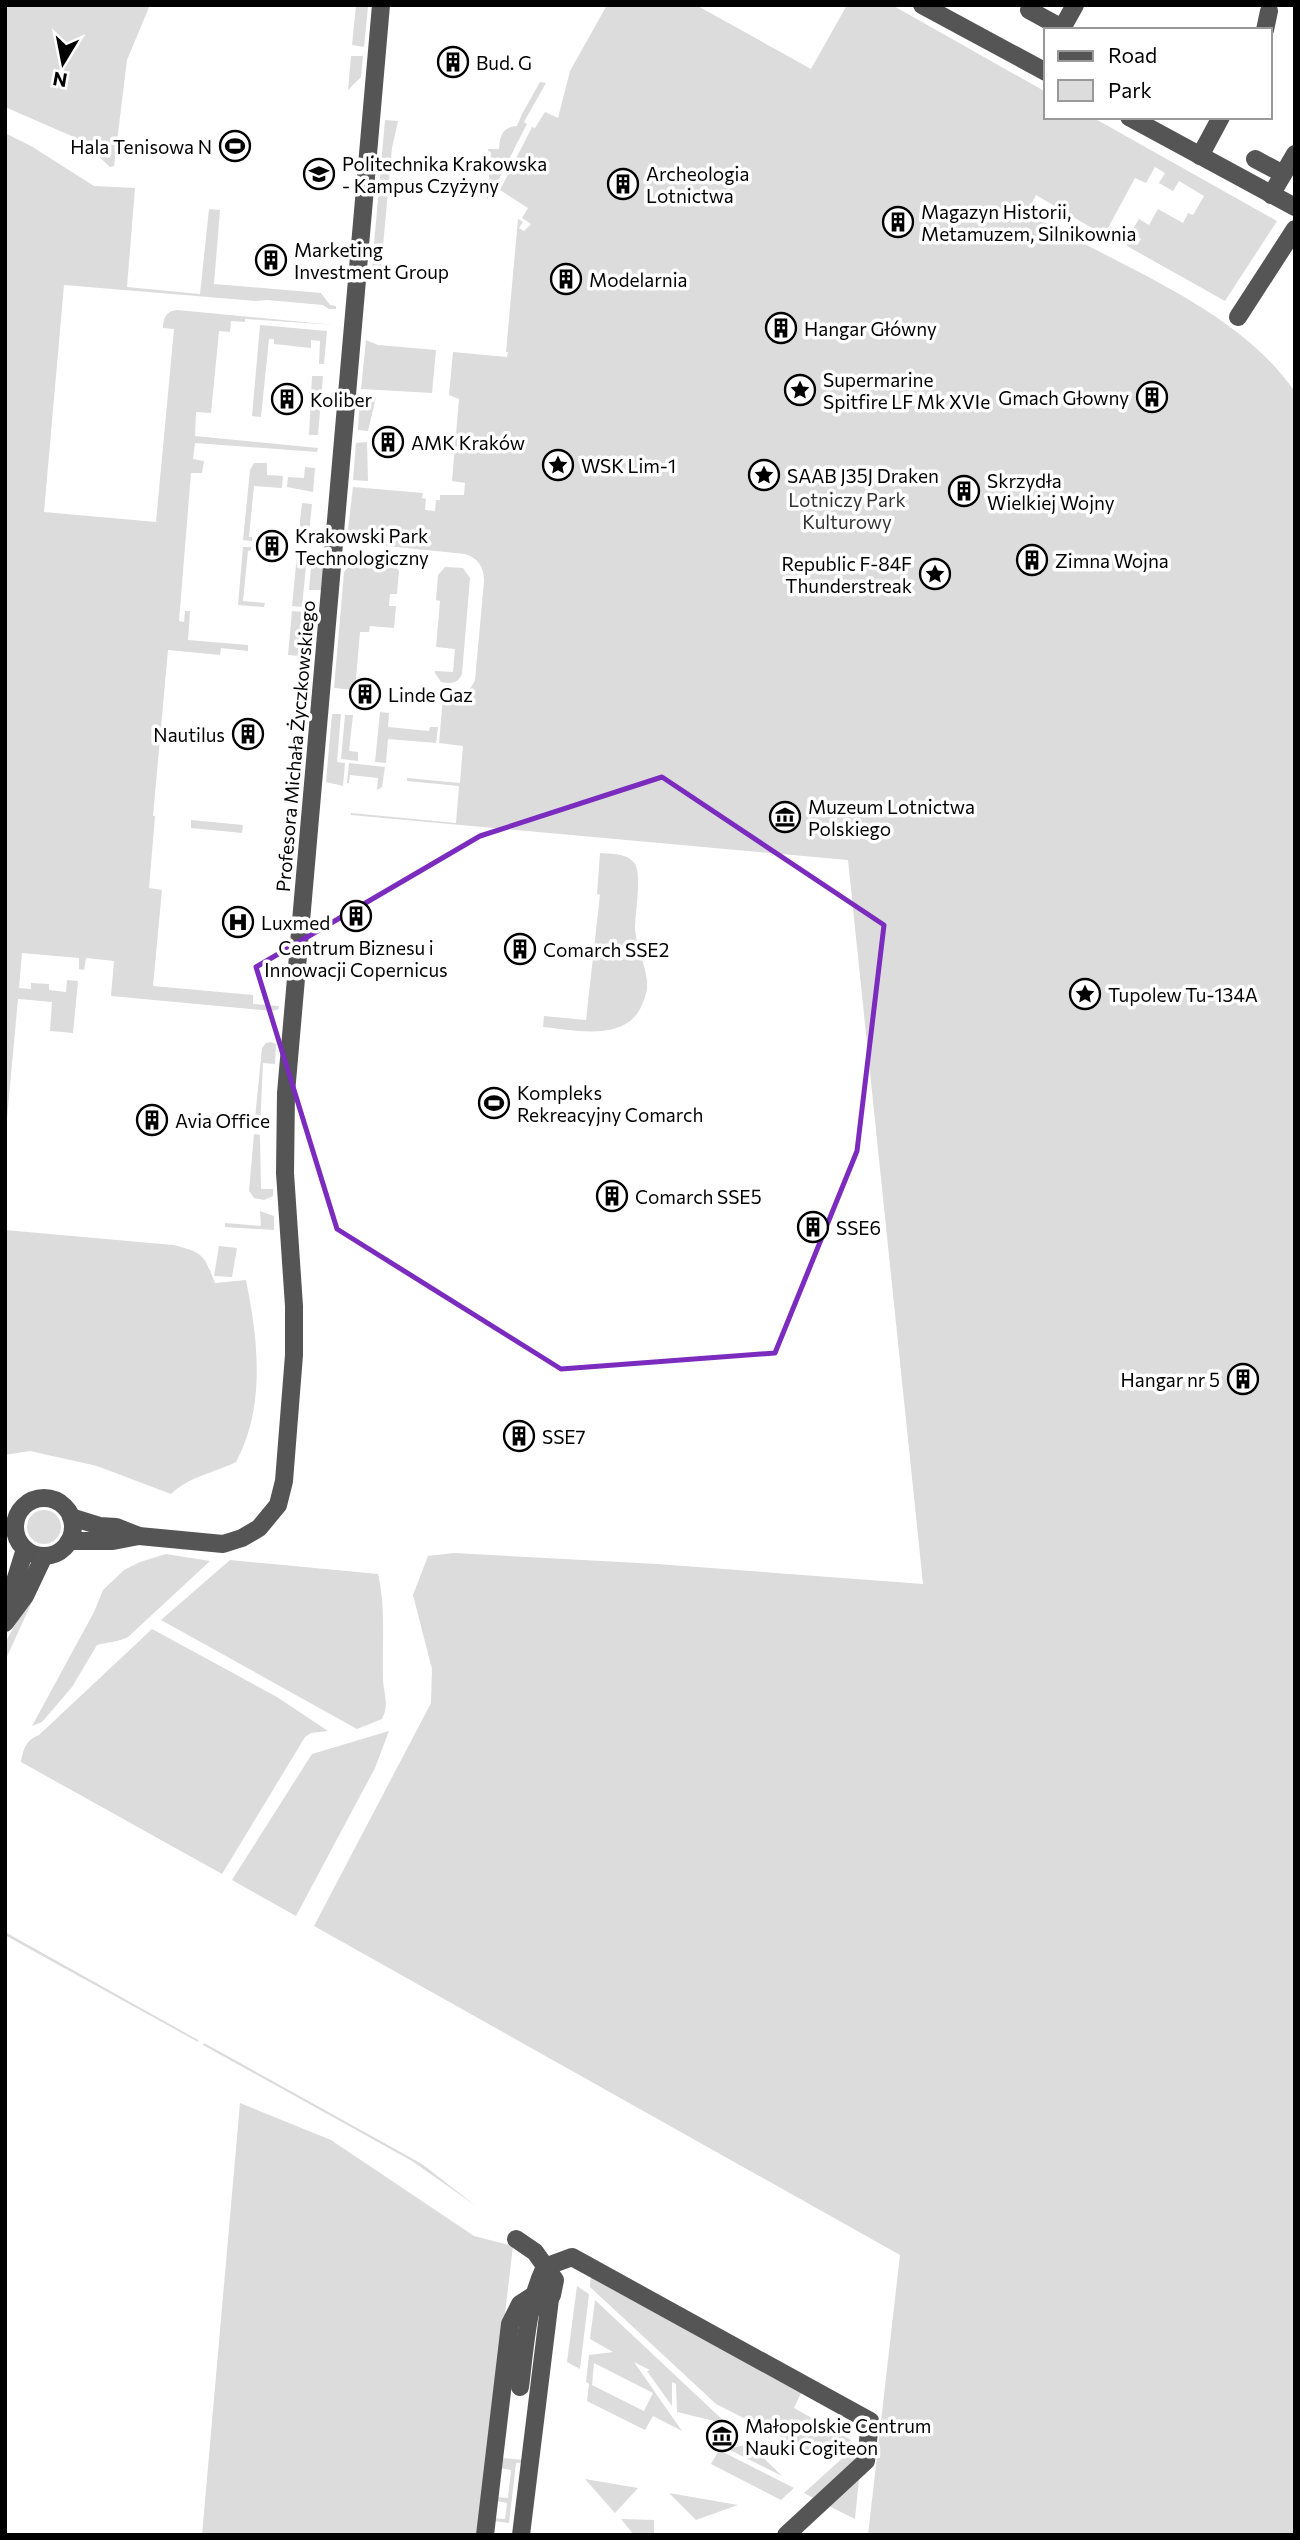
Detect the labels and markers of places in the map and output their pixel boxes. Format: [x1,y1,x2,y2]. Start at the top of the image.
building icon: Bud. G [436,45,470,79]
place label: Bud. G [476,51,532,74]
sports icon: Hala Tenisowa N [218,129,252,163]
place label: Hala Tenisowa N [70,135,212,158]
place label: Politechnika Krakowska - Kampus Czyżyny [342,152,547,197]
school or university icon: Politechnika Krakowska - Kampus Czyżyny [302,157,336,191]
place label: Archeologia Lotnictwa [646,162,749,207]
building icon: Archeologia Lotnictwa [606,167,640,201]
place label: Magazyn Historii, Metamuzem, Silnikownia [921,200,1136,245]
building icon: Magazyn Historii, Metamuzem, Silnikownia [881,205,915,239]
place label: Marketing Investment Group [294,238,449,283]
building icon: Marketing Investment Group [254,243,288,277]
building icon: Modelarnia [549,262,583,296]
place label: Modelarnia [589,268,688,291]
building icon: Hangar Główny [764,311,798,345]
place label: Hangar Główny [804,317,937,340]
place label: Supermarine Spitfire LF Mk XVIe [823,368,990,413]
place icon: Supermarine Spitfire LF Mk XVIe [783,373,817,407]
building icon: Gmach Głowny [1135,380,1169,414]
building icon: Koliber [270,382,304,416]
place label: Gmach Głowny [998,386,1129,409]
place label: Koliber [310,388,372,411]
building icon: AMK Kraków [371,425,405,459]
place label: AMK Kraków [411,431,525,454]
place icon: WSK Lim-1 [541,448,575,482]
place label: WSK Lim-1 [581,454,676,477]
place icon: SAAB J35J Draken [747,458,781,492]
place label: SAAB J35J Draken [787,464,939,487]
place label: Skrzydła Wielkiej Wojny [987,469,1115,514]
building icon: Skrzydła Wielkiej Wojny [947,474,981,508]
place label: Krakowski Park Technologiczny [295,524,429,569]
building icon: Krakowski Park Technologiczny [255,529,289,563]
building icon: Zimna Wojna [1015,543,1049,577]
place label: Zimna Wojna [1055,549,1169,572]
place label: Republic F-84F Thunderstreak [782,552,912,597]
place icon: Republic F-84F Thunderstreak [918,557,952,591]
building icon: Linde Gaz [348,677,382,711]
place label: Linde Gaz [388,683,473,706]
building icon: Nautilus [231,717,265,751]
place label: Nautilus [153,723,225,746]
place label: Muzeum Lotnictwa Polskiego [808,795,975,840]
museum icon: Muzeum Lotnictwa Polskiego [768,800,802,834]
building icon: Centrum Biznesu i Innowacji Copernicus [339,899,373,933]
hospital icon: Luxmed [221,905,255,939]
place label: Luxmed [261,911,330,934]
building icon: Comarch SSE2 [503,932,537,966]
place label: Centrum Biznesu i Innowacji Copernicus [264,936,448,981]
place label: Comarch SSE2 [543,938,669,961]
place icon: Tupolew Tu-134A [1068,977,1102,1011]
place label: Tupolew Tu-134A [1108,983,1258,1006]
place label: Kompleks Rekreacyjny Comarch [517,1081,703,1126]
sports icon: Kompleks Rekreacyjny Comarch [477,1086,511,1120]
building icon: Avia Office [135,1103,169,1137]
place label: Avia Office [175,1109,270,1132]
building icon: Comarch SSE5 [595,1179,629,1213]
place label: Comarch SSE5 [635,1185,762,1208]
building icon: SSE6 [796,1210,830,1244]
place label: SSE6 [836,1216,881,1239]
building icon: Hangar nr 5 [1226,1362,1260,1396]
place label: Hangar nr 5 [1121,1368,1220,1391]
building icon: SSE7 [502,1419,536,1453]
place label: SSE7 [542,1425,586,1448]
place label: Małopolskie Centrum Nauki Cogiteon [745,2414,931,2459]
museum icon: Małopolskie Centrum Nauki Cogiteon [705,2419,739,2453]

